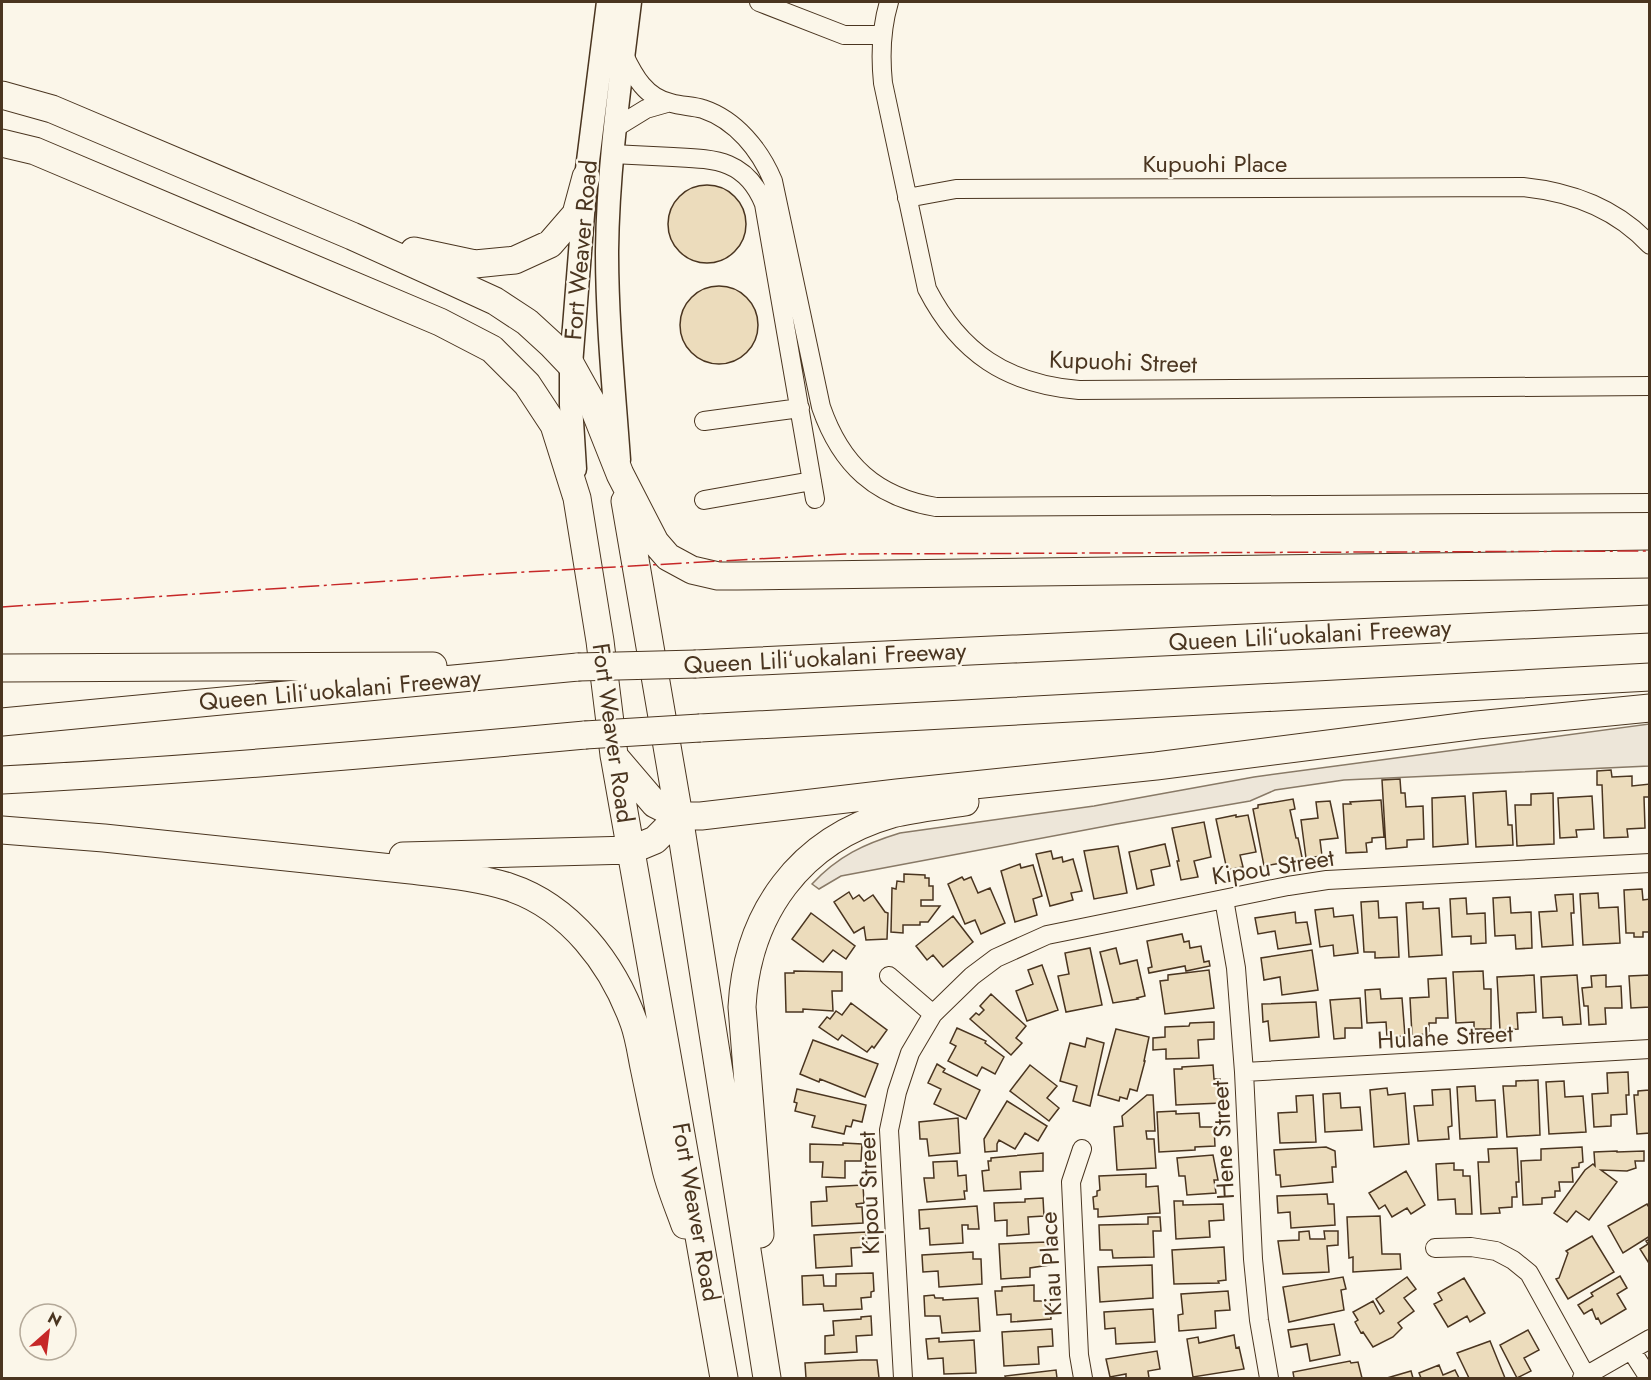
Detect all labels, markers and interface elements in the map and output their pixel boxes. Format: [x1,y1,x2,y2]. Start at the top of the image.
street label: Kupuohi Place [1143,146,1287,181]
street label: Fort Weaver Road [555,158,606,342]
street label: Kupuohi Street [1048,341,1198,382]
street label: Queen Liliʻuokalani Freeway [1168,610,1453,659]
street label: Queen Liliʻuokalani Freeway [683,633,968,682]
street label: Fort Weaver Road [584,641,643,825]
street label: Queen Liliʻuokalani Freeway [197,660,483,719]
street label: Kipou Street [1209,840,1337,893]
street label: Hulahe Street [1376,1015,1514,1058]
street label: Hene Street [1202,1079,1243,1200]
street label: Fort Weaver Road [664,1120,729,1304]
street label: Kipou Street [849,1130,888,1255]
street label: Kiau Place [1030,1211,1071,1317]
north arrow [18,1302,78,1362]
text: N [44,1306,66,1332]

